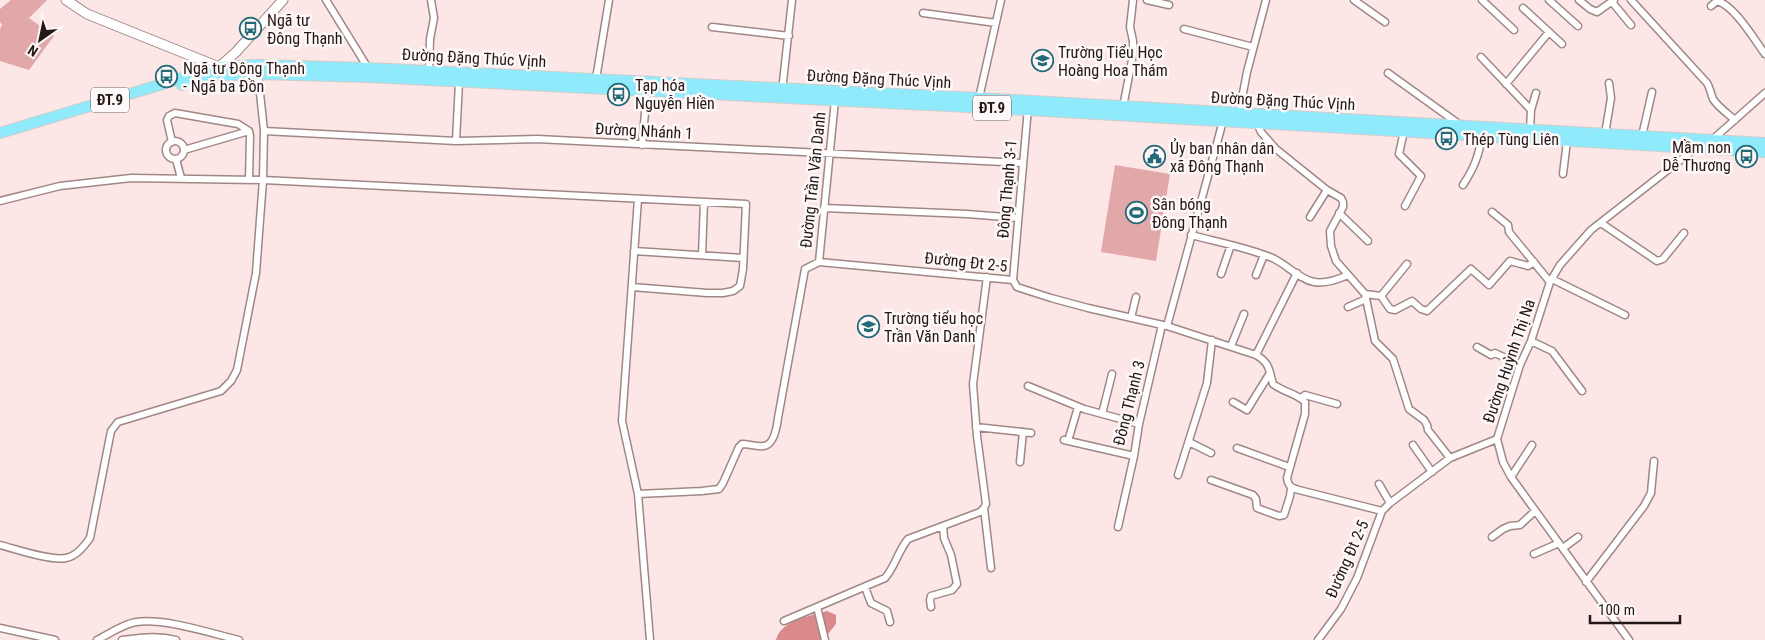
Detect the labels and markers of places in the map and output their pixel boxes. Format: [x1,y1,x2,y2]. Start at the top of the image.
place label: Ngã tư Đông Thạnh [267,11,343,48]
bus stop icon: Ngã tư Đông Thạnh [239,17,263,41]
place label: Trường Tiểu Học Hoàng Hoa Thám [1058,43,1168,80]
school or university icon: Trường Tiểu Học Hoàng Hoa Thám [1030,49,1054,73]
place label: Ngã tư Đông Thạnh - Ngã ba Đồn [183,59,305,96]
bus stop icon: Ngã tư Đông Thạnh - Ngã ba Đồn [155,65,179,89]
place label: Tạp hóa Nguyễn Hiền [635,76,715,113]
bus stop icon: Tạp hóa Nguyễn Hiền [607,82,631,106]
bus stop icon: Thép Tùng Liên [1435,127,1459,151]
place label: Thép Tùng Liên [1463,130,1559,149]
place label: Ủy ban nhân dân xã Đông Thạnh [1170,138,1274,176]
place label: Mầm non Dễ Thương [1662,138,1731,175]
bus stop icon: Mầm non Dễ Thương [1735,144,1759,168]
public building icon: Ủy ban nhân dân xã Đông Thạnh [1142,145,1166,169]
place label: Sân bóng Đông Thạnh [1152,195,1228,232]
sports icon: Sân bóng Đông Thạnh [1124,201,1148,225]
place label: Trường tiểu học Trần Văn Danh [884,309,983,346]
school or university icon: Trường tiểu học Trần Văn Danh [856,315,880,339]

